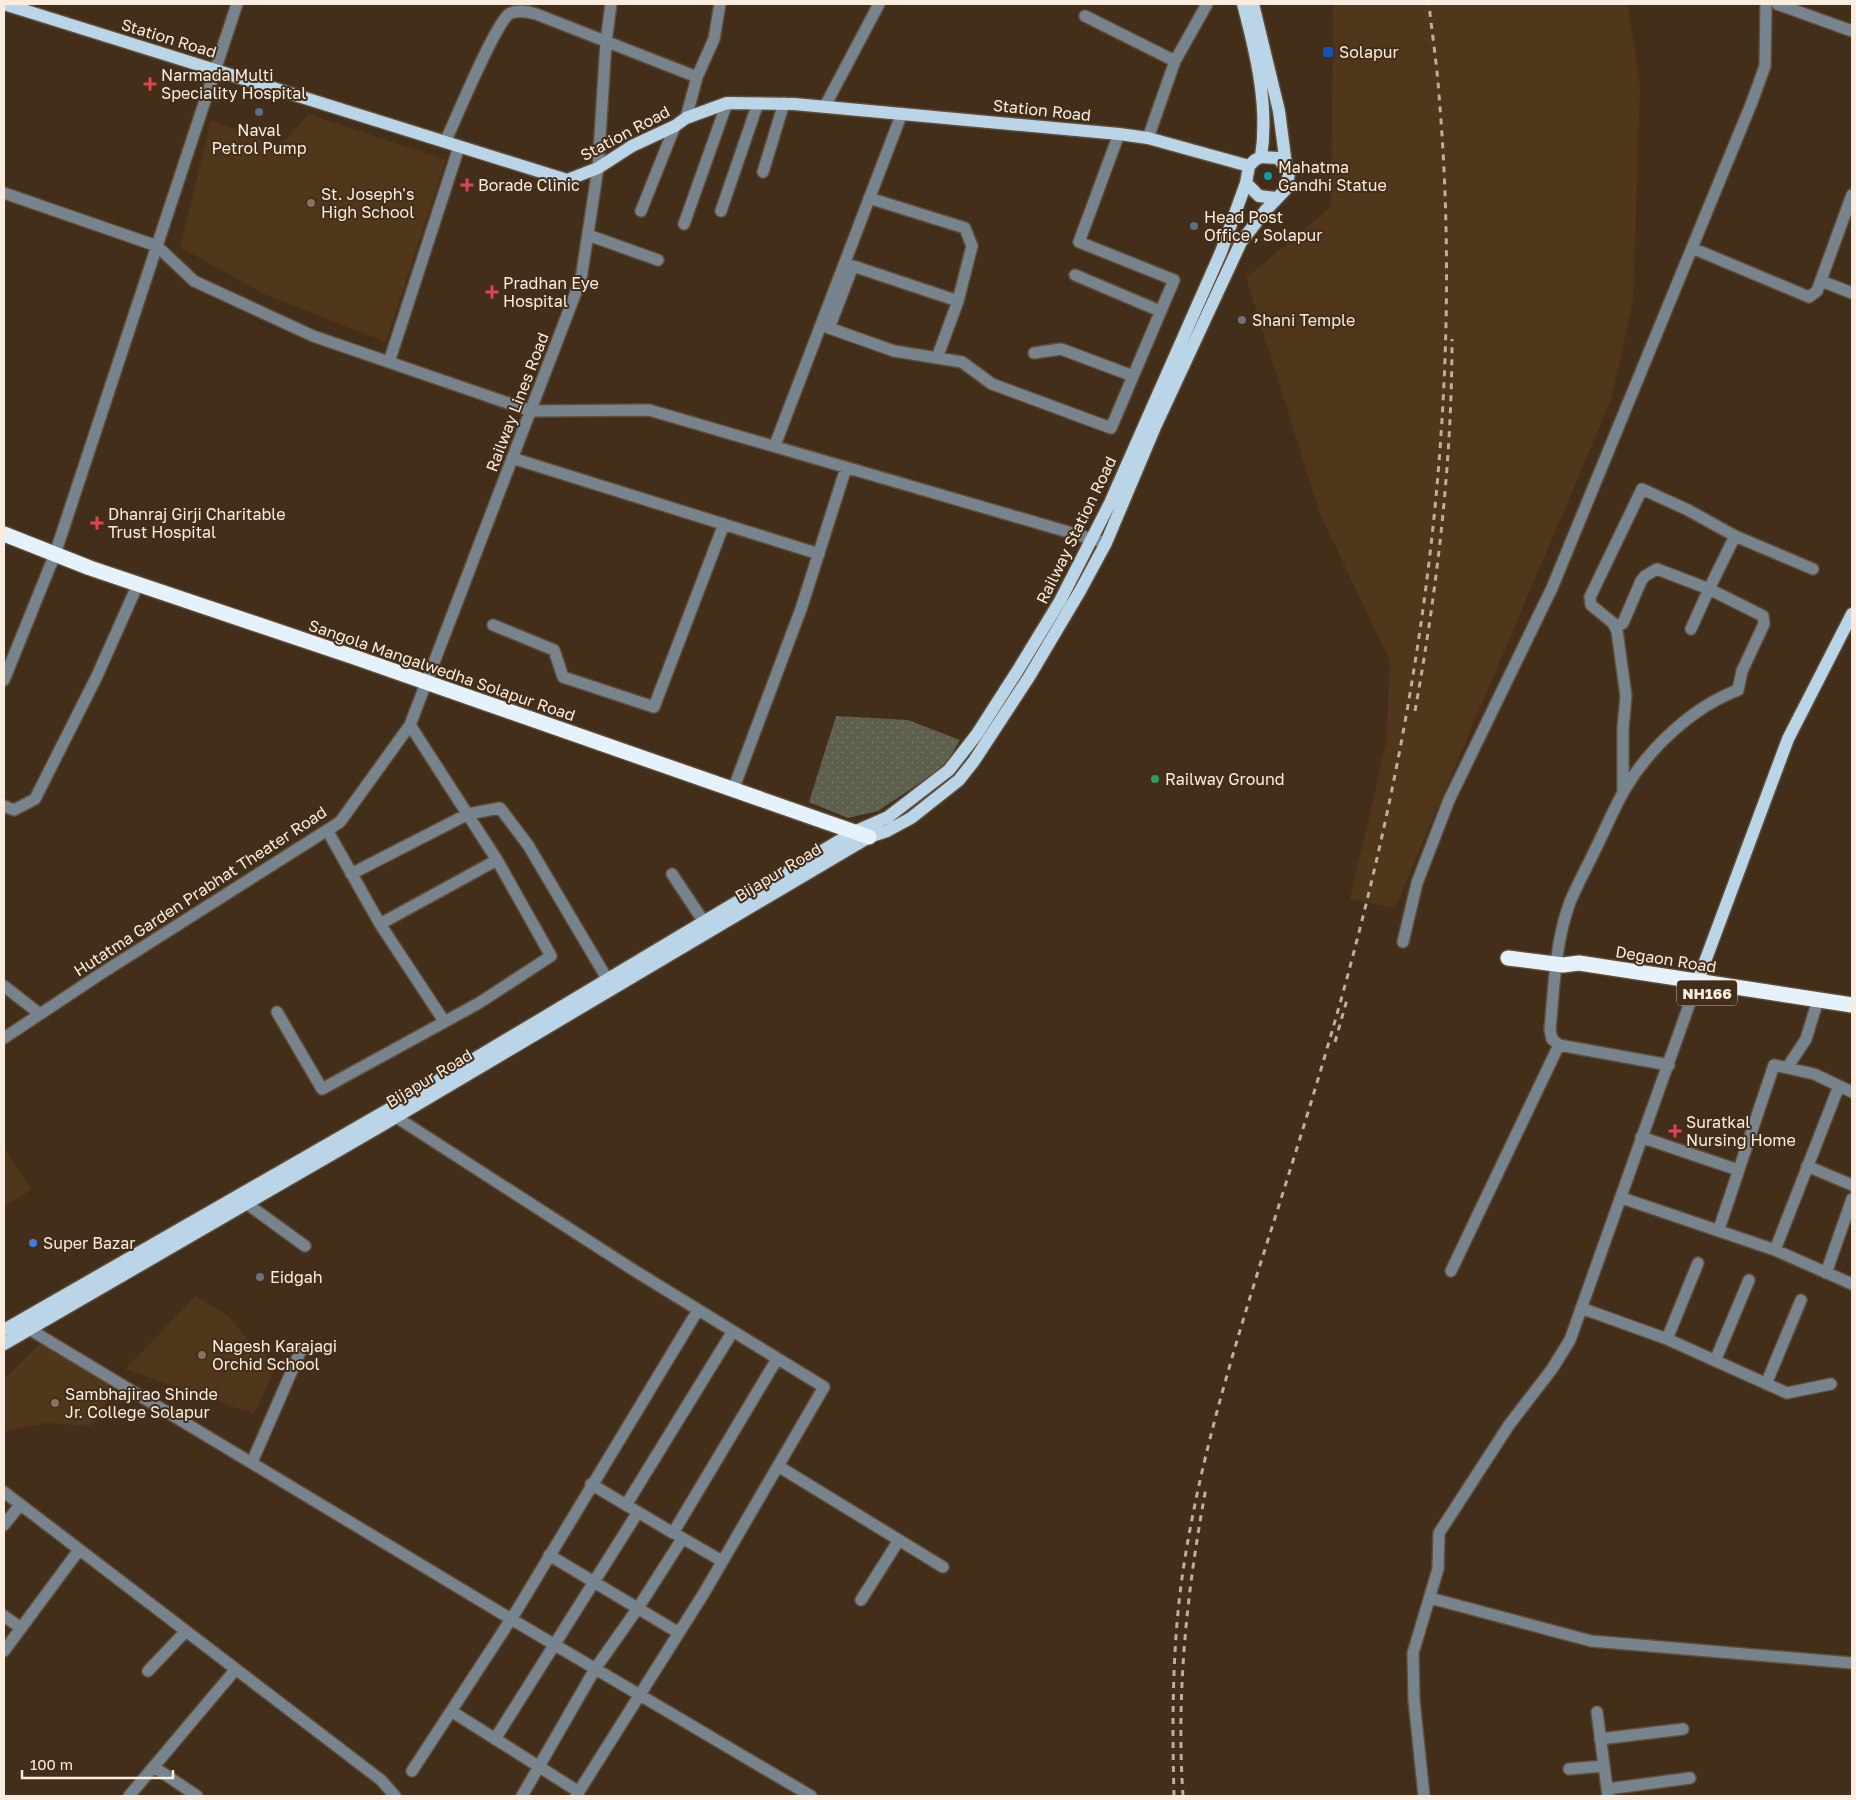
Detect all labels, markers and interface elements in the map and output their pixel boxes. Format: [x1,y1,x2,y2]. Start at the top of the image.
street label: Station Road [119,14,219,62]
place label: Solapur [1339,42,1399,62]
marker: Solapur [1321,45,1335,59]
place label: Narmada Multi Speciality Hospital [161,65,306,103]
marker: Narmada Multi Speciality Hospital [143,77,157,91]
street label: Station Road [992,95,1092,125]
street label: Station Road [577,101,673,165]
marker: Naval Petrol Pump [253,106,265,118]
place label: Naval Petrol Pump [212,120,307,158]
place label: Mahatma Gandhi Statue [1278,157,1387,195]
marker: Mahatma Gandhi Statue [1262,170,1274,182]
place label: Borade Clinic [478,175,580,195]
marker: Borade Clinic [460,178,474,192]
place label: St. Joseph's High School [321,184,414,222]
marker: St. Joseph's High School [305,197,317,209]
place label: Head Post Office , Solapur [1204,207,1323,245]
marker: Head Post Office , Solapur [1188,220,1200,232]
place label: Pradhan Eye Hospital [503,273,599,311]
marker: Pradhan Eye Hospital [485,285,499,299]
place label: Shani Temple [1252,310,1355,330]
marker: Shani Temple [1236,314,1248,326]
street label: Railway Lines Road [481,330,553,474]
street label: Railway Station Road [1032,453,1120,607]
place label: Dhanraj Girji Charitable Trust Hospital [108,504,286,542]
marker: Dhanraj Girji Charitable Trust Hospital [90,516,104,530]
street label: Sangola Mangalwedha Solapur Road [306,615,578,725]
place label: Railway Ground [1165,769,1285,789]
marker: Railway Ground [1149,773,1161,785]
street label: Hutatma Garden Prabhat Theater Road [70,802,330,980]
street label: Bijapur Road [731,838,825,906]
street label: Degaon Road [1614,941,1718,977]
road number: NH166 [1677,980,1737,1006]
street label: Bijapur Road [382,1044,476,1112]
place label: Suratkal Nursing Home [1686,1112,1796,1150]
marker: Suratkal Nursing Home [1668,1124,1682,1138]
place label: Super Bazar [43,1233,135,1253]
marker: Super Bazar [27,1237,39,1249]
place label: Eidgah [270,1267,323,1287]
marker: Eidgah [254,1271,266,1283]
place label: Nagesh Karajagi Orchid School [212,1336,337,1374]
marker: Nagesh Karajagi Orchid School [196,1349,208,1361]
place label: Sambhajirao Shinde Jr. College Solapur [65,1384,218,1422]
marker: Sambhajirao Shinde Jr. College Solapur [49,1397,61,1409]
scale bar [22,1748,174,1780]
text: 100 m [30,1755,73,1773]

